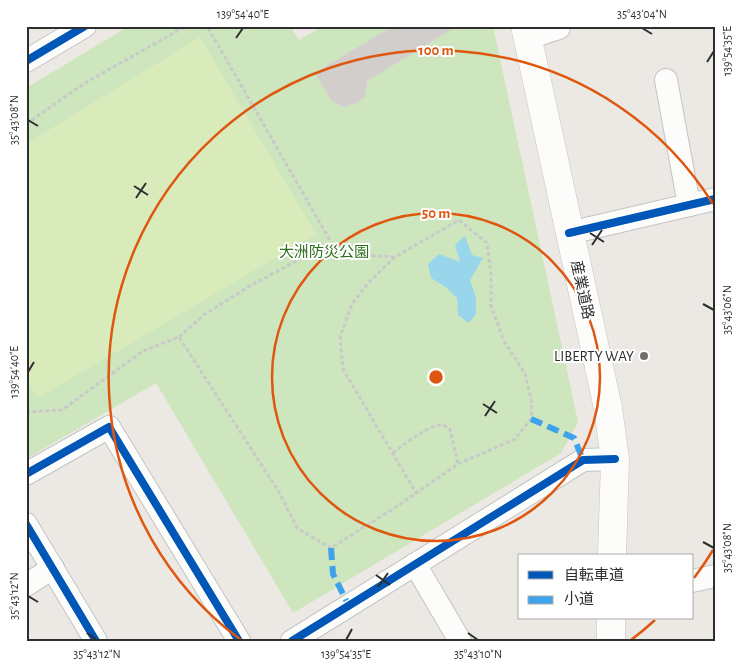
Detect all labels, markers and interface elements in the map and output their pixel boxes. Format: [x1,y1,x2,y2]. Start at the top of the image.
text: 139°54'40"E [217,8,269,20]
text: 35°43'04"N [617,8,667,20]
text: 139°54'35"E [721,26,733,76]
text: 100 m [418,43,454,58]
text: 35°43'08"N [8,95,20,145]
text: 50 m [422,206,450,221]
park label: 大洲防災公園 [279,243,369,260]
street label: 産業道路 [568,259,597,321]
text: 35°43'06"N [721,285,733,335]
text: 139°54'40"E [8,346,20,398]
place label: LIBERTY WAY [554,349,634,364]
marker: LIBERTY WAY [638,350,650,362]
centre of rings [427,368,445,386]
text: 35°43'08"N [721,523,733,573]
legend [518,554,694,620]
text: 自転車道 [564,567,624,583]
text: 35°43'12"N [8,572,20,620]
text: 小道 [564,591,594,607]
text: 35°43'12"N [73,648,121,660]
text: 139°54'35"E [321,648,371,660]
text: 35°43'10"N [454,648,502,660]

